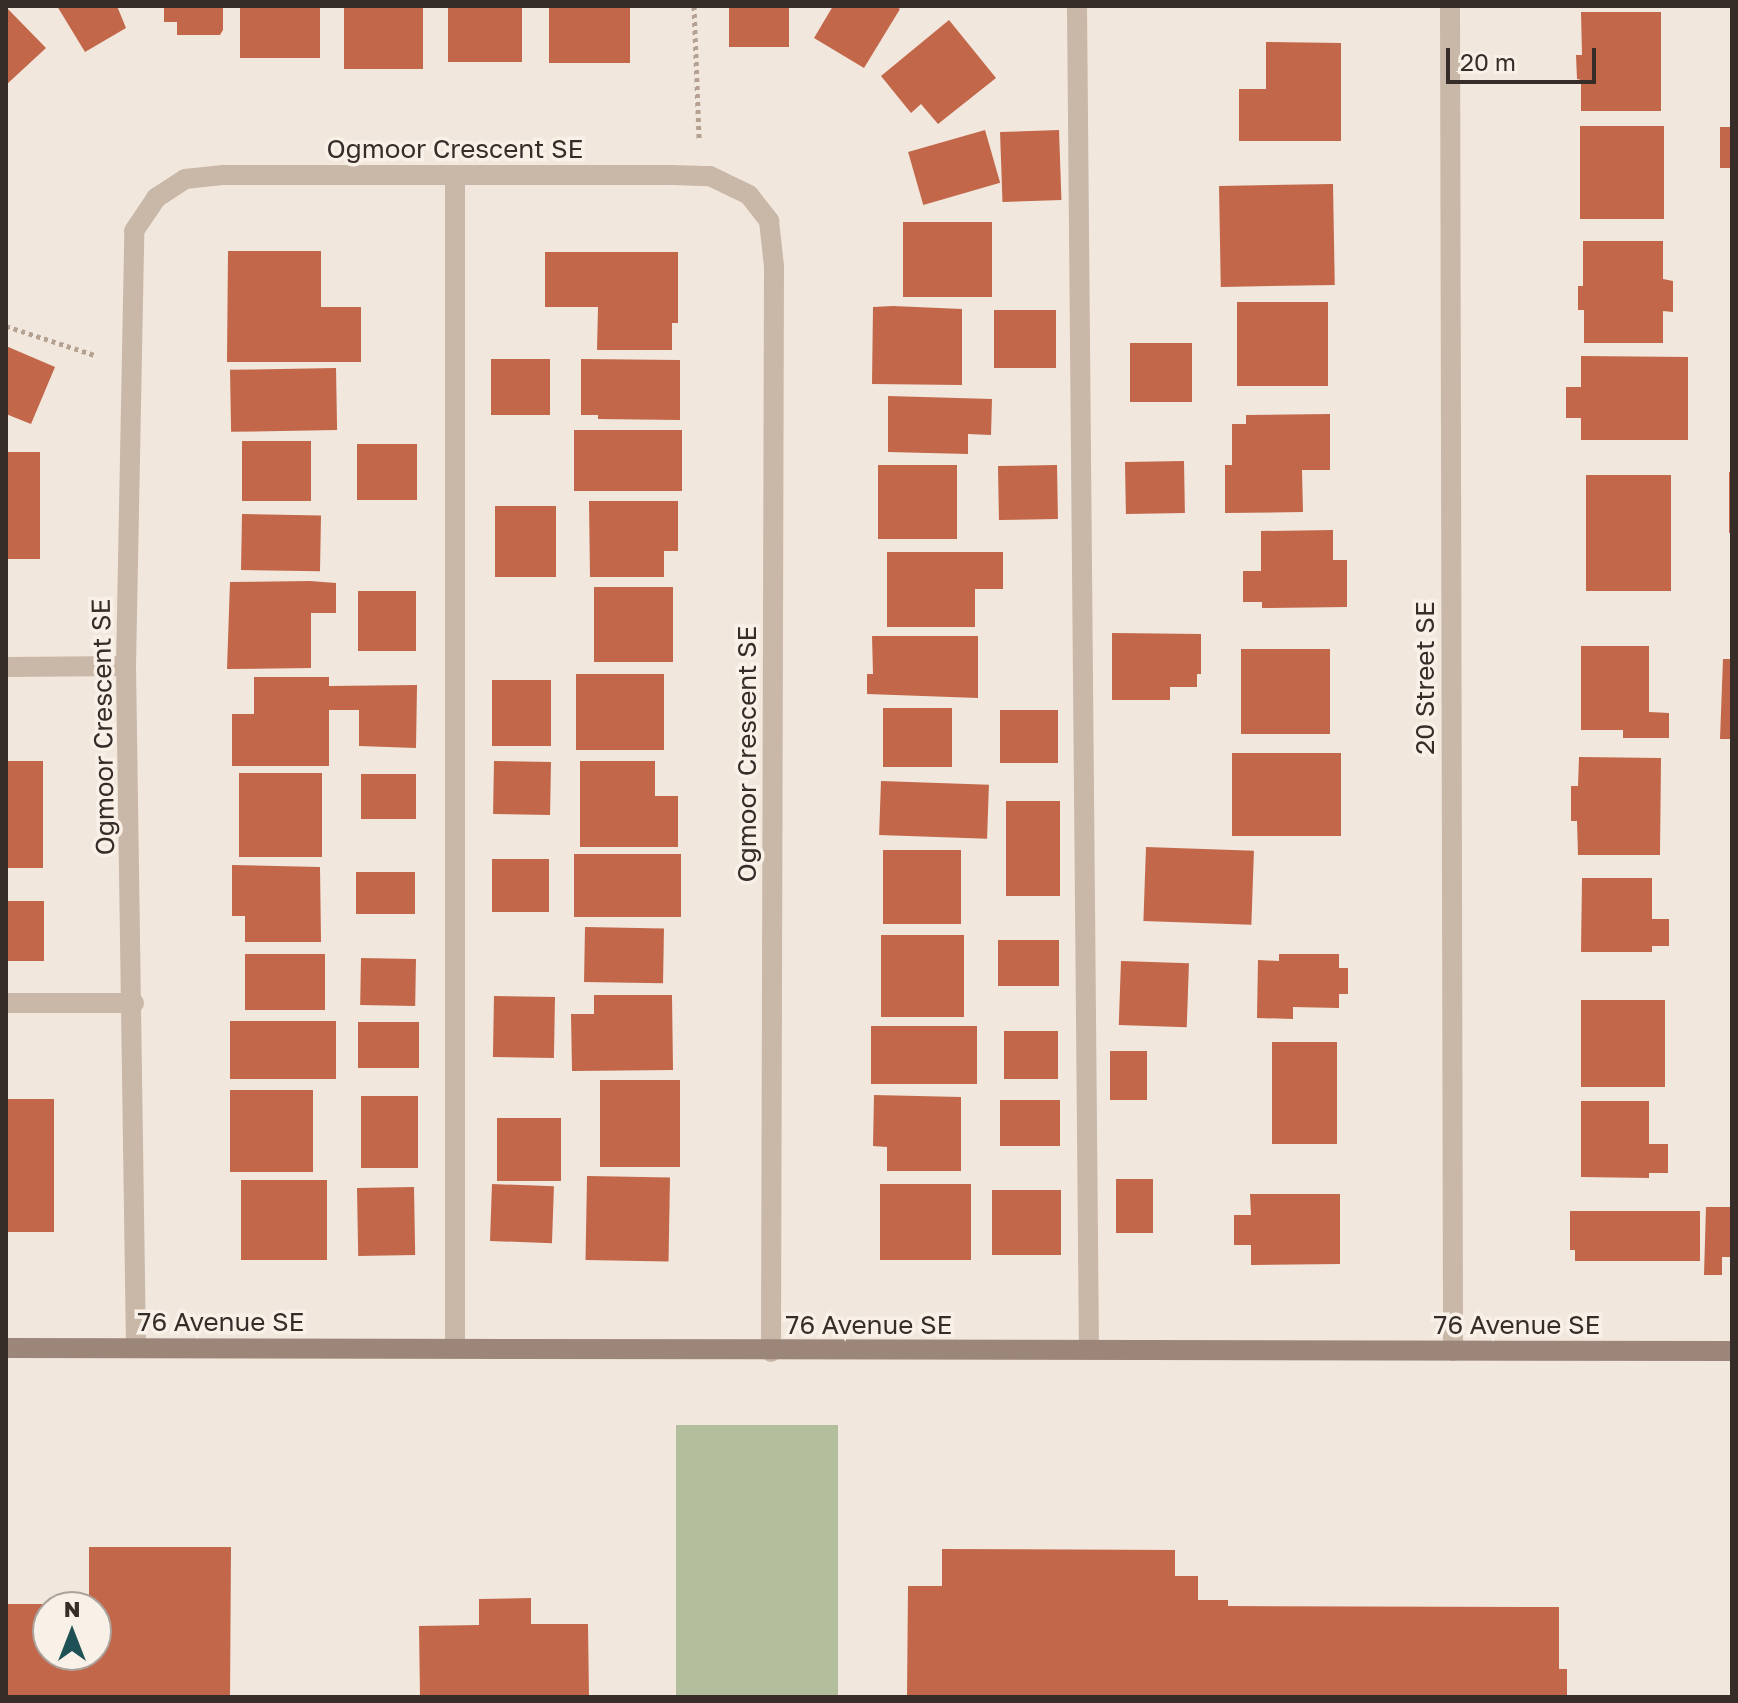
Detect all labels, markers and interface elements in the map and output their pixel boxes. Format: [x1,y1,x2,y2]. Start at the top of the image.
scale bar [1450,32,1600,82]
text: 20 m [1460,47,1516,76]
street label: Ogmoor Crescent SE [327,133,583,165]
street label: Ogmoor Crescent SE [85,598,121,856]
street label: 20 Street SE [1409,601,1441,755]
street label: Ogmoor Crescent SE [731,626,763,882]
street label: 76 Avenue SE [138,1306,304,1338]
street label: 76 Avenue SE [786,1309,952,1341]
street label: 76 Avenue SE [1434,1309,1600,1341]
north arrow [32,1591,112,1671]
text: N [64,1595,80,1622]

